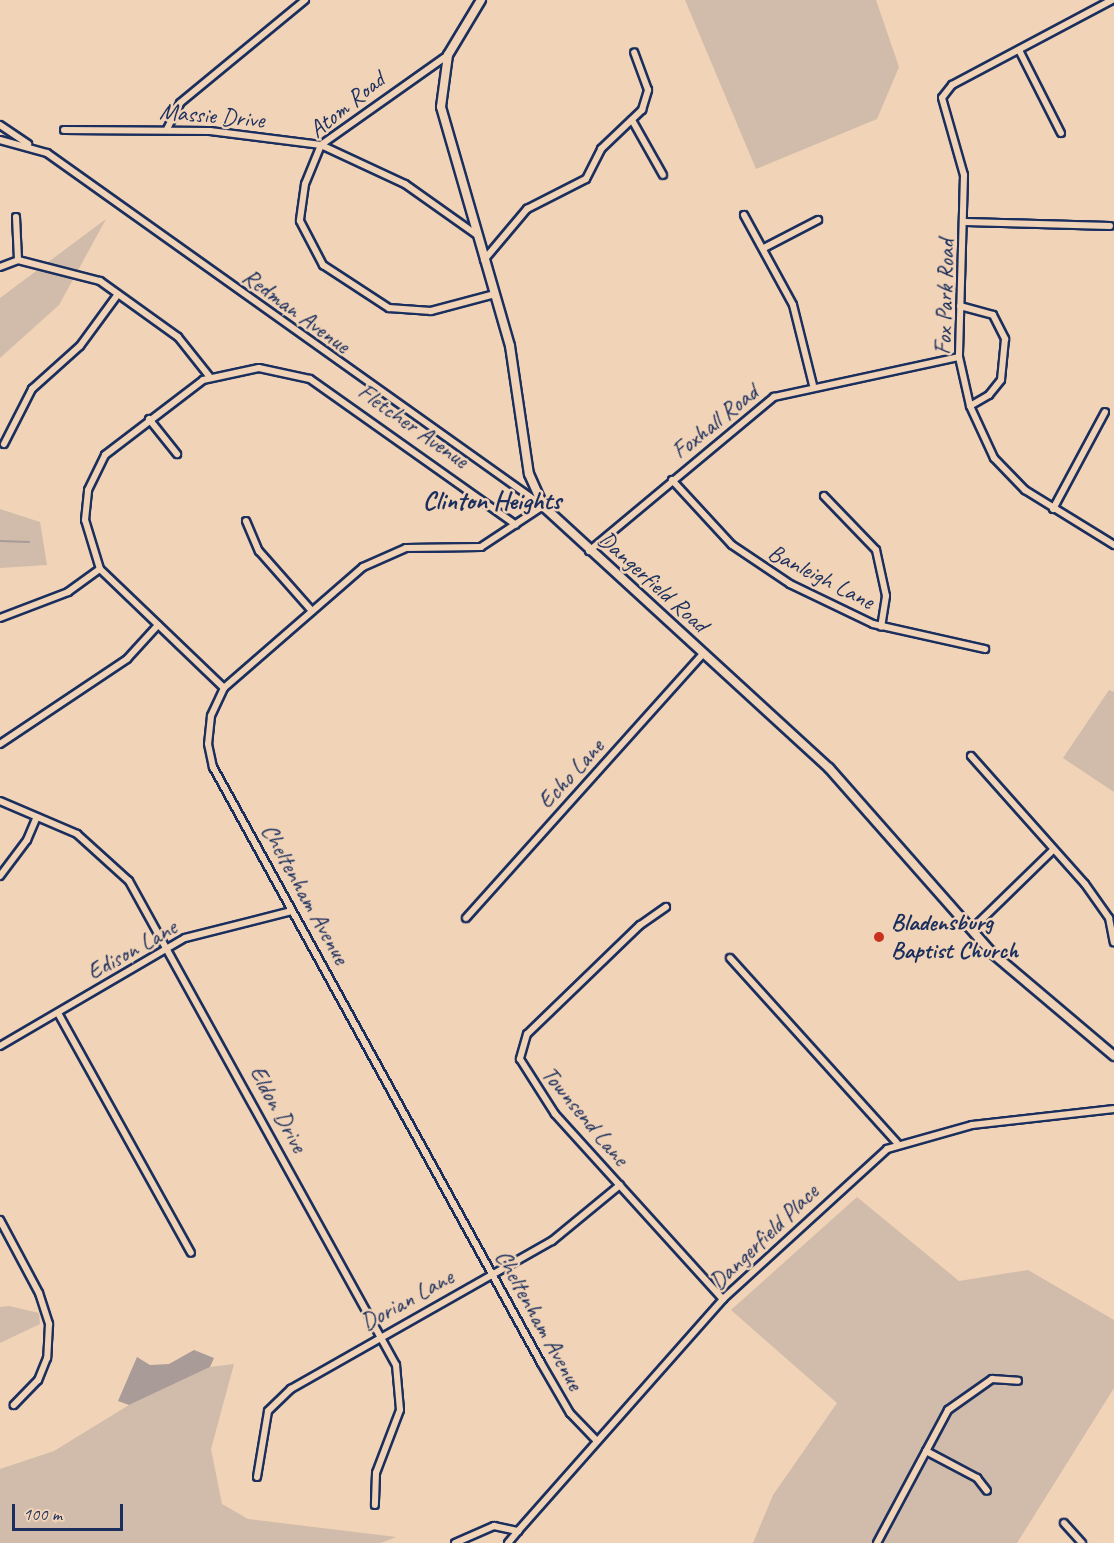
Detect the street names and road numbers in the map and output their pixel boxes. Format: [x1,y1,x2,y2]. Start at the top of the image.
street label: Atom Road [303,66,391,144]
street label: Massie Drive [158,97,266,135]
street label: Fox Park Road [929,238,961,356]
street label: Redman Avenue [237,262,355,360]
street label: Fletcher Avenue [352,377,474,475]
street label: Foxhall Road [666,379,764,465]
street label: Dangerfield Road [592,525,714,639]
street label: Banleigh Lane [763,538,879,616]
street label: Echo Lane [532,733,610,815]
street label: Cheltenham Avenue [255,819,355,969]
street label: Edison Lane [82,913,182,987]
street label: Townsend Lane [535,1060,635,1172]
street label: Eldon Drive [243,1061,313,1157]
street label: Dangerfield Place [704,1178,824,1296]
street label: Cheltenham Avenue [489,1245,589,1395]
street label: Dorian Lane [356,1263,458,1337]

